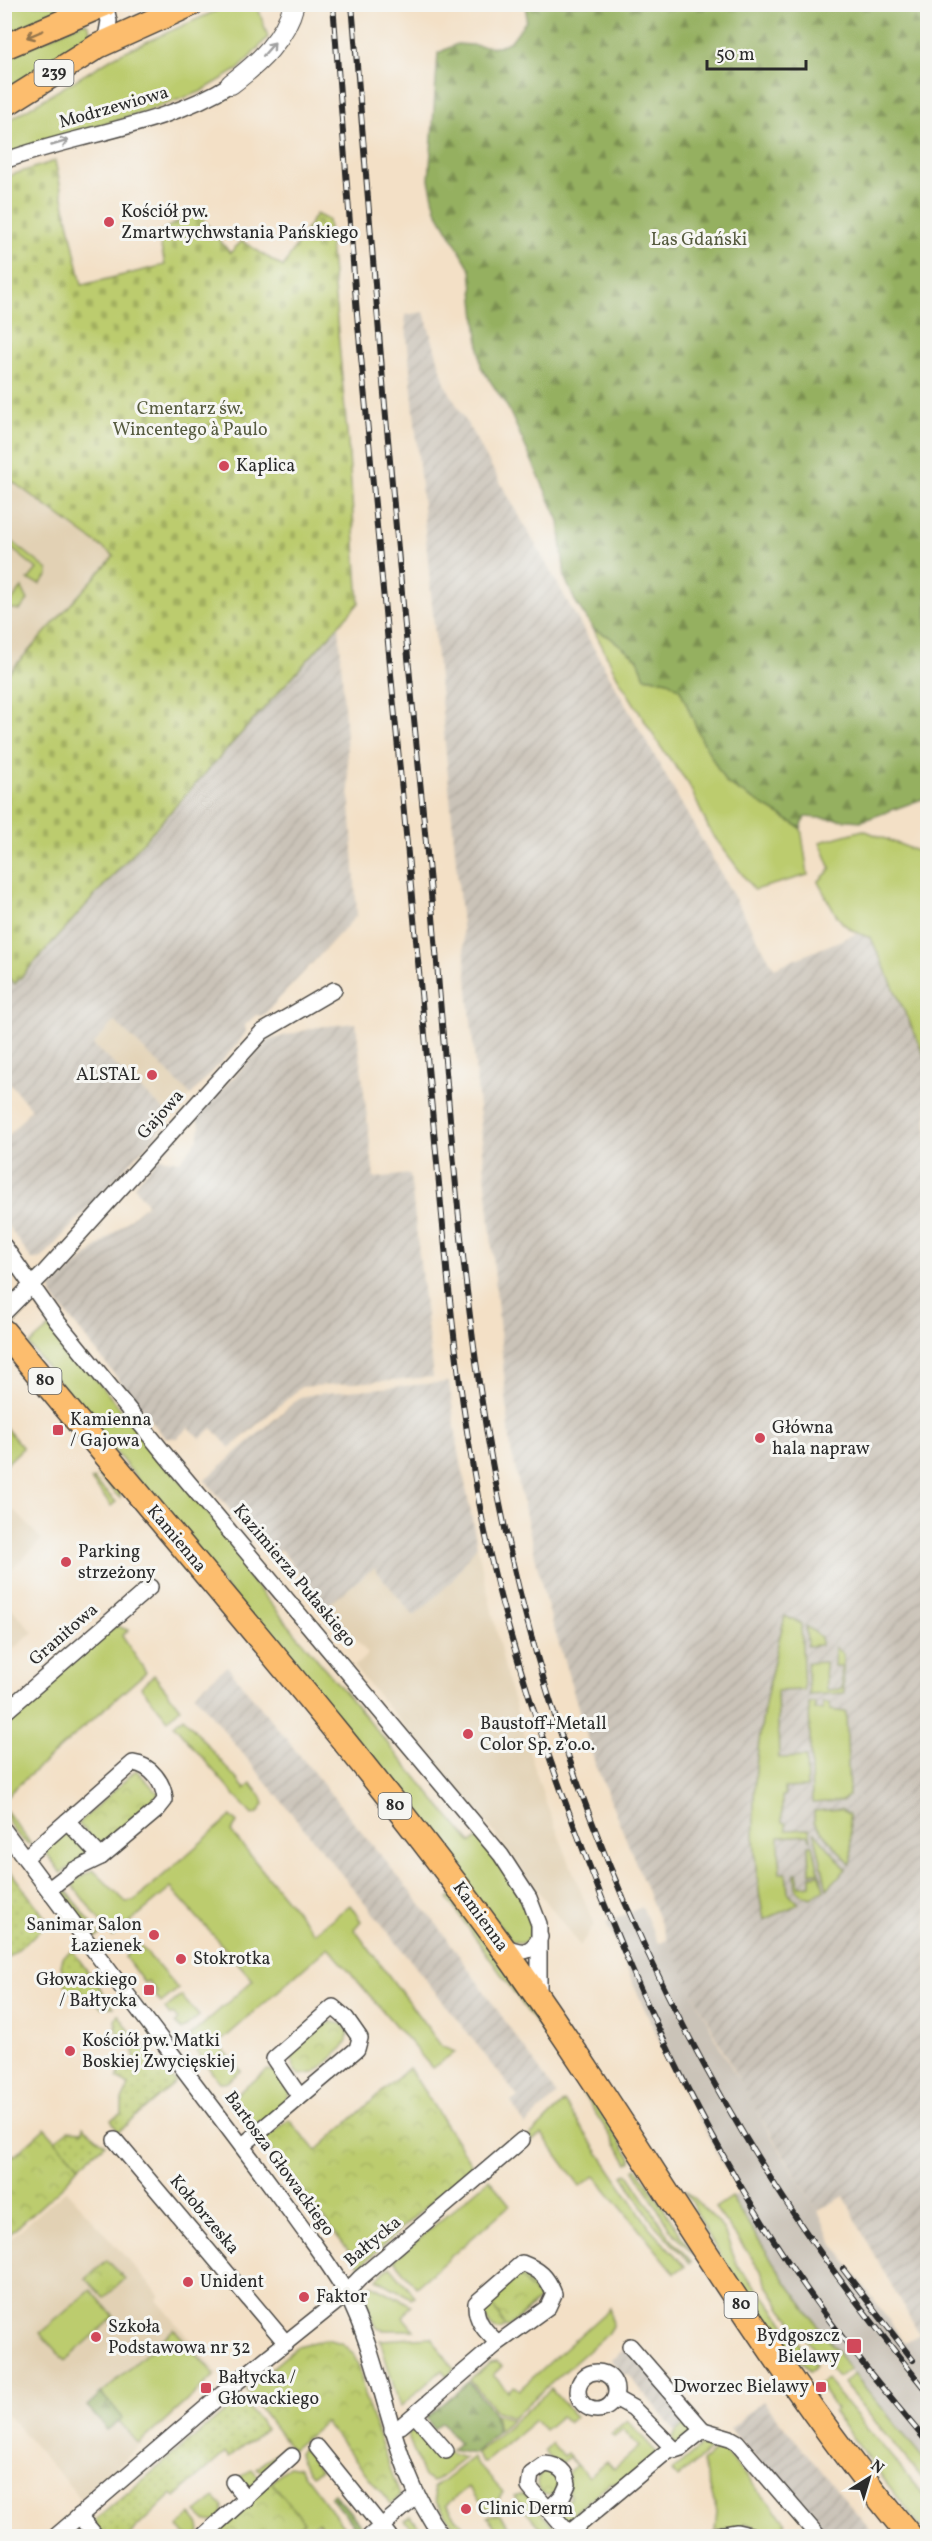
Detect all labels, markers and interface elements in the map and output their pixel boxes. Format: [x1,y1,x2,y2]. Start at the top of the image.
one-way arrow [27,29,45,40]
scale bar [707,33,806,71]
one-way arrow [262,42,276,57]
text: 50 m [716,43,755,68]
road number: 239 [34,60,74,86]
street label: Modrzewiowa [56,80,172,136]
one-way arrow [50,137,69,148]
place label: Kościół pw. Zmartwychwstania Pańskiego [121,200,358,246]
marker: Kościół pw. Zmartwychwstania Pańskiego [102,215,116,229]
park label: Las Gdański [651,228,747,253]
park label: Cmentarz św. Wincentego à Paulo [112,397,268,443]
place label: Kaplica [236,454,295,479]
marker: Kaplica [217,459,231,473]
place label: ALSTAL [76,1063,140,1088]
marker: ALSTAL [145,1068,159,1082]
street label: Gajowa [132,1085,190,1145]
road number: 80 [28,1368,62,1394]
place label: Kamienna / Gajowa [70,1408,152,1454]
place label: Główna hala napraw [772,1416,870,1462]
marker: Kamienna / Gajowa [51,1423,65,1437]
marker: Główna hala napraw [753,1431,767,1445]
street label: Kazimierza Pułaskiego [227,1499,361,1653]
street label: Kamienna [140,1500,212,1578]
place label: Parking strzeżony [78,1540,156,1586]
marker: Parking strzeżony [59,1555,73,1569]
street label: Granitowa [24,1598,104,1672]
place label: Baustoff+Metall Color Sp. z o.o. [480,1712,607,1758]
marker: Baustoff+Metall Color Sp. z o.o. [461,1727,475,1741]
road number: 80 [378,1793,412,1819]
street label: Kamienna [446,1877,514,1957]
place label: Sanimar Salon Łazienek [26,1913,142,1959]
marker: Sanimar Salon Łazienek [147,1928,161,1942]
place label: Stokrotka [193,1947,271,1972]
marker: Stokrotka [174,1952,188,1966]
place label: Głowackiego / Bałtycka [36,1968,137,2014]
marker: Głowackiego / Bałtycka [142,1983,156,1997]
place label: Kościół pw. Matki Boskiej Zwycięskiej [82,2029,235,2075]
marker: Kościół pw. Matki Boskiej Zwycięskiej [63,2044,77,2058]
street label: Bartosza Głowackiego [218,2086,340,2242]
street label: Kołobrzeska [163,2170,245,2260]
street label: Bałtycka [339,2211,407,2273]
place label: Unident [200,2270,264,2295]
marker: Unident [181,2275,195,2289]
place label: Faktor [316,2285,368,2310]
marker: Faktor [297,2290,311,2304]
road number: 80 [724,2292,758,2318]
place label: Szkoła Podstawowa nr 32 [108,2315,251,2361]
place label: Bydgoszcz Bielawy [757,2324,840,2370]
marker: Szkoła Podstawowa nr 32 [89,2330,103,2344]
marker: Bydgoszcz Bielawy [845,2337,863,2355]
place label: Bałtycka / Głowackiego [218,2366,319,2412]
place label: Dworzec Bielawy [673,2375,809,2400]
marker: Dworzec Bielawy [814,2380,828,2394]
marker: Bałtycka / Głowackiego [199,2381,213,2395]
north arrow [839,2448,899,2508]
text: N [866,2455,888,2480]
place label: Clinic Derm [478,2497,574,2522]
marker: Clinic Derm [459,2502,473,2516]

